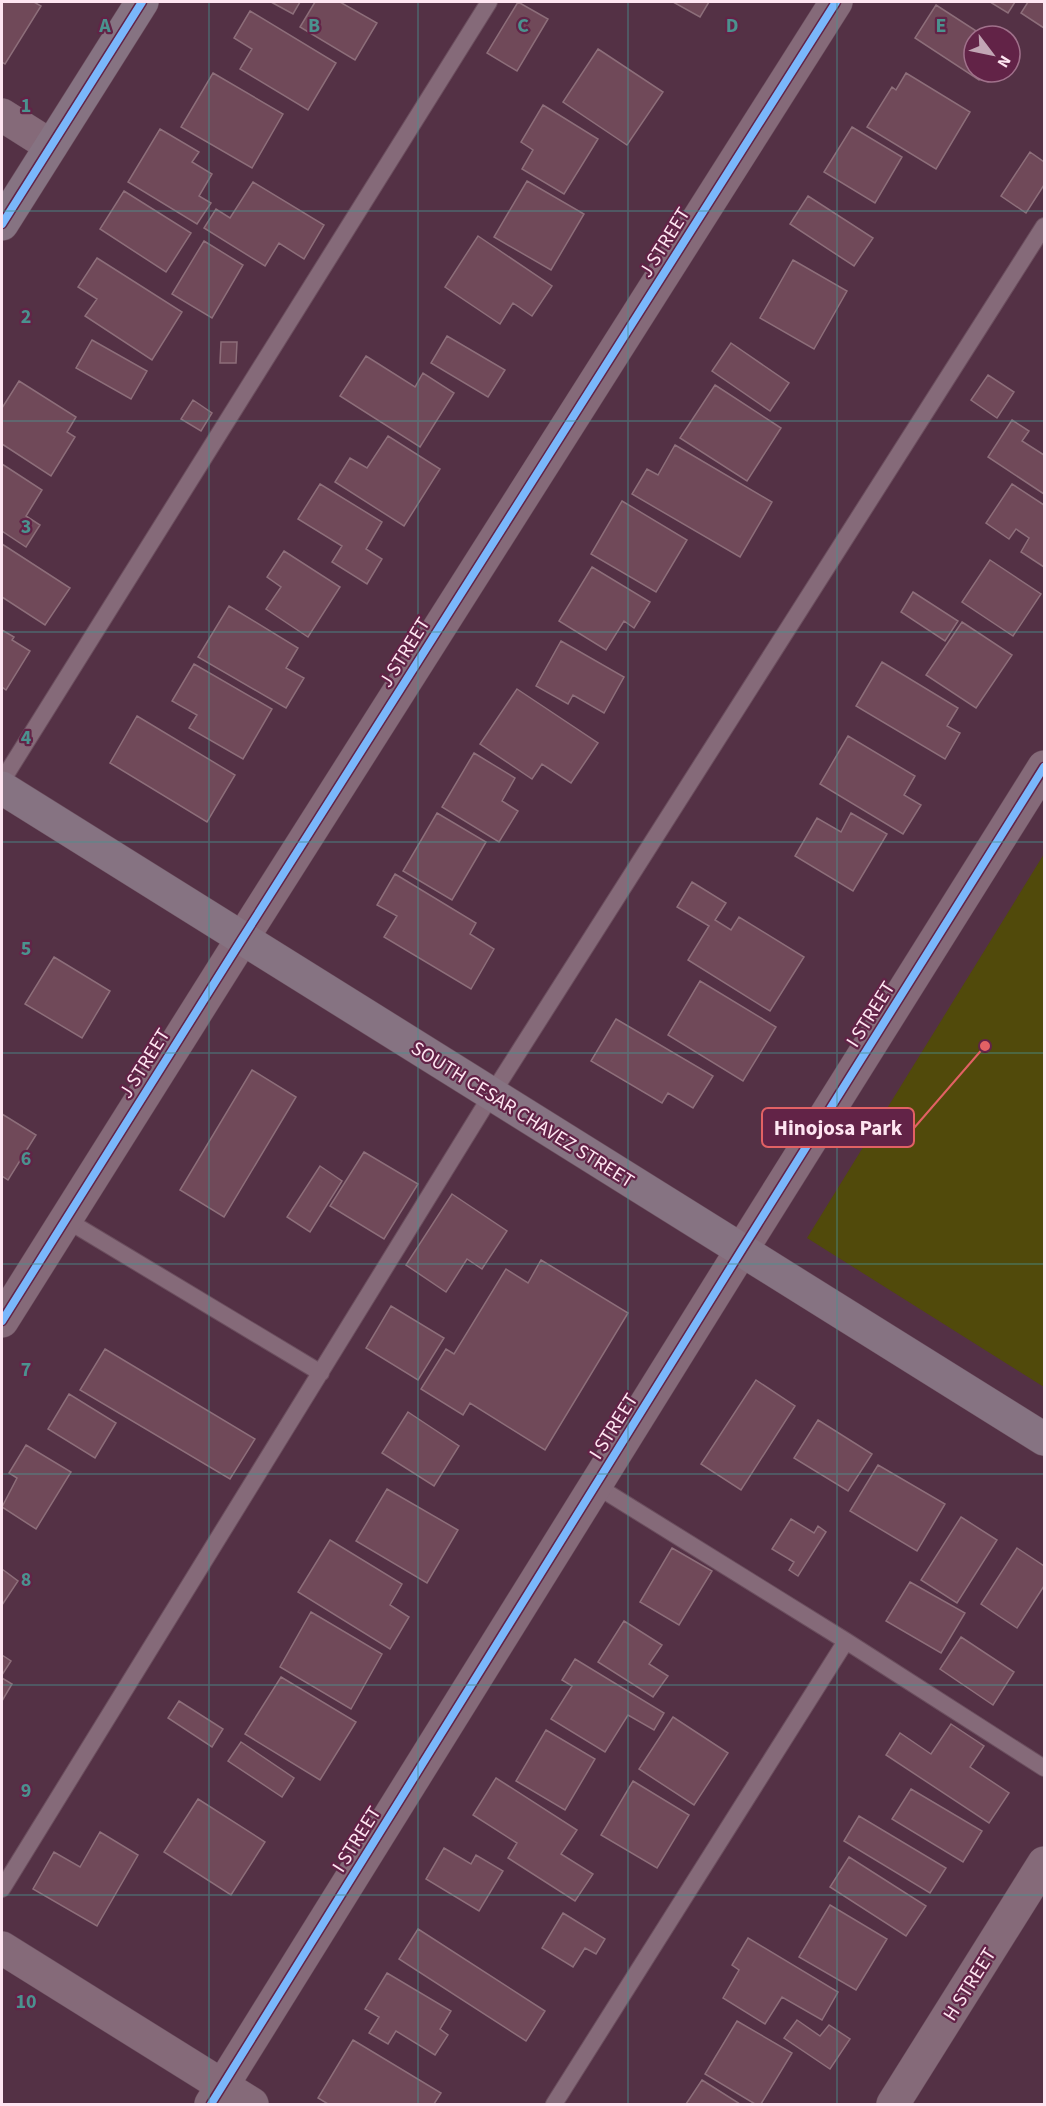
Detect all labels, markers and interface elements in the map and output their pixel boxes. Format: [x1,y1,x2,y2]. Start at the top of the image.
text: A [98,12,111,40]
text: B [308,12,320,40]
text: C [517,12,529,40]
text: D [726,12,738,40]
text: E [936,12,946,40]
north arrow [962,24,1022,84]
text: N [992,51,1016,72]
text: 1 [21,92,31,120]
street label: J STREET [632,202,697,283]
text: 2 [21,303,31,331]
text: 3 [21,513,31,541]
street label: J STREET [372,612,437,693]
text: 4 [21,724,32,752]
text: 5 [21,935,31,963]
street label: I STREET [840,976,902,1053]
street label: J STREET [112,1023,177,1104]
street label: SOUTH CESAR CHAVEZ STREET [406,1035,640,1195]
callout: Hinojosa Park [762,1108,914,1147]
text: Hinojosa Park [774,1113,903,1143]
text: 6 [21,1145,31,1173]
text: 7 [21,1356,31,1384]
street label: I STREET [583,1388,645,1465]
text: 8 [21,1566,31,1594]
text: 9 [21,1777,31,1805]
street label: I STREET [326,1801,388,1878]
street label: H STREET [936,1942,1003,2026]
text: 10 [15,1988,37,2016]

